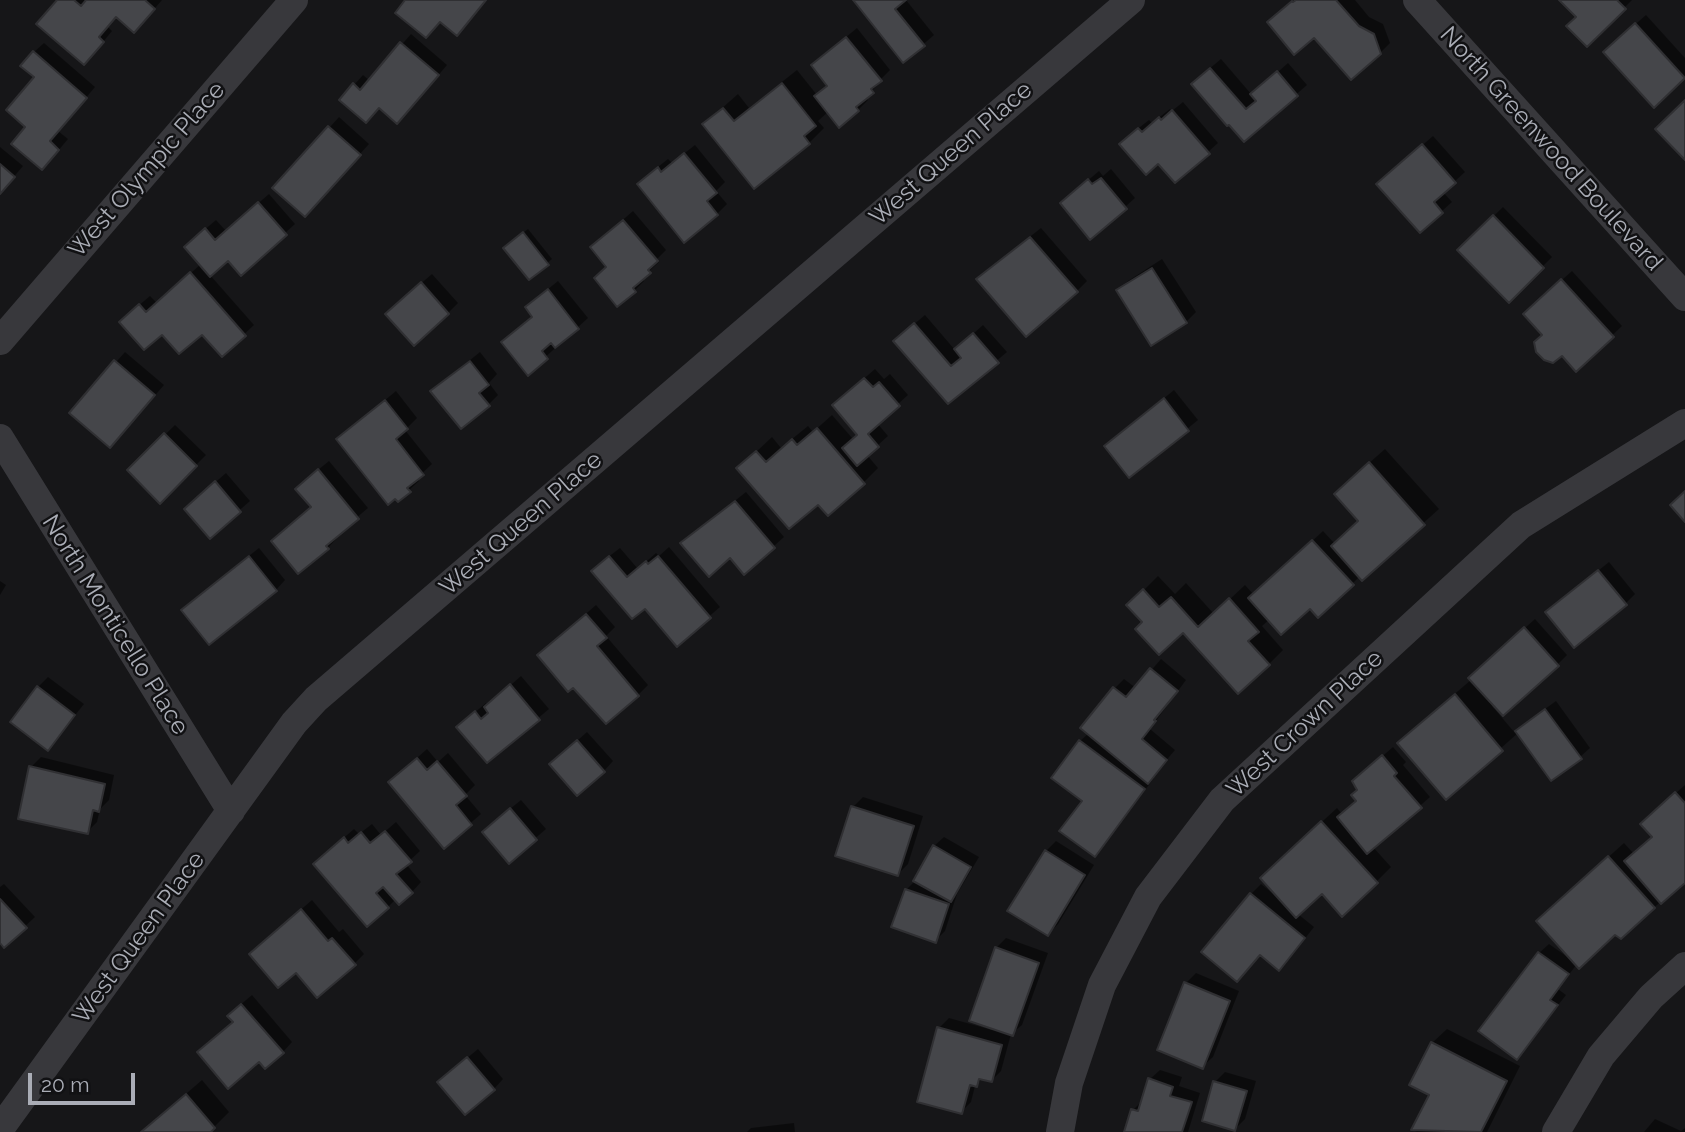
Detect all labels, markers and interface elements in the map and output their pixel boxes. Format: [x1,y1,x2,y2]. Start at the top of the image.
street label: North Greenwood Boulevard [1434,21,1668,277]
street label: West Olympic Place [63,76,231,264]
street label: West Queen Place [864,76,1038,232]
street label: West Queen Place [434,446,608,602]
street label: North Monticello Place [36,510,194,740]
street label: West Crown Place [1221,644,1389,804]
street label: West Queen Place [67,846,211,1030]
scale bar [32,1058,138,1102]
text: 20 m [41,1072,89,1097]

